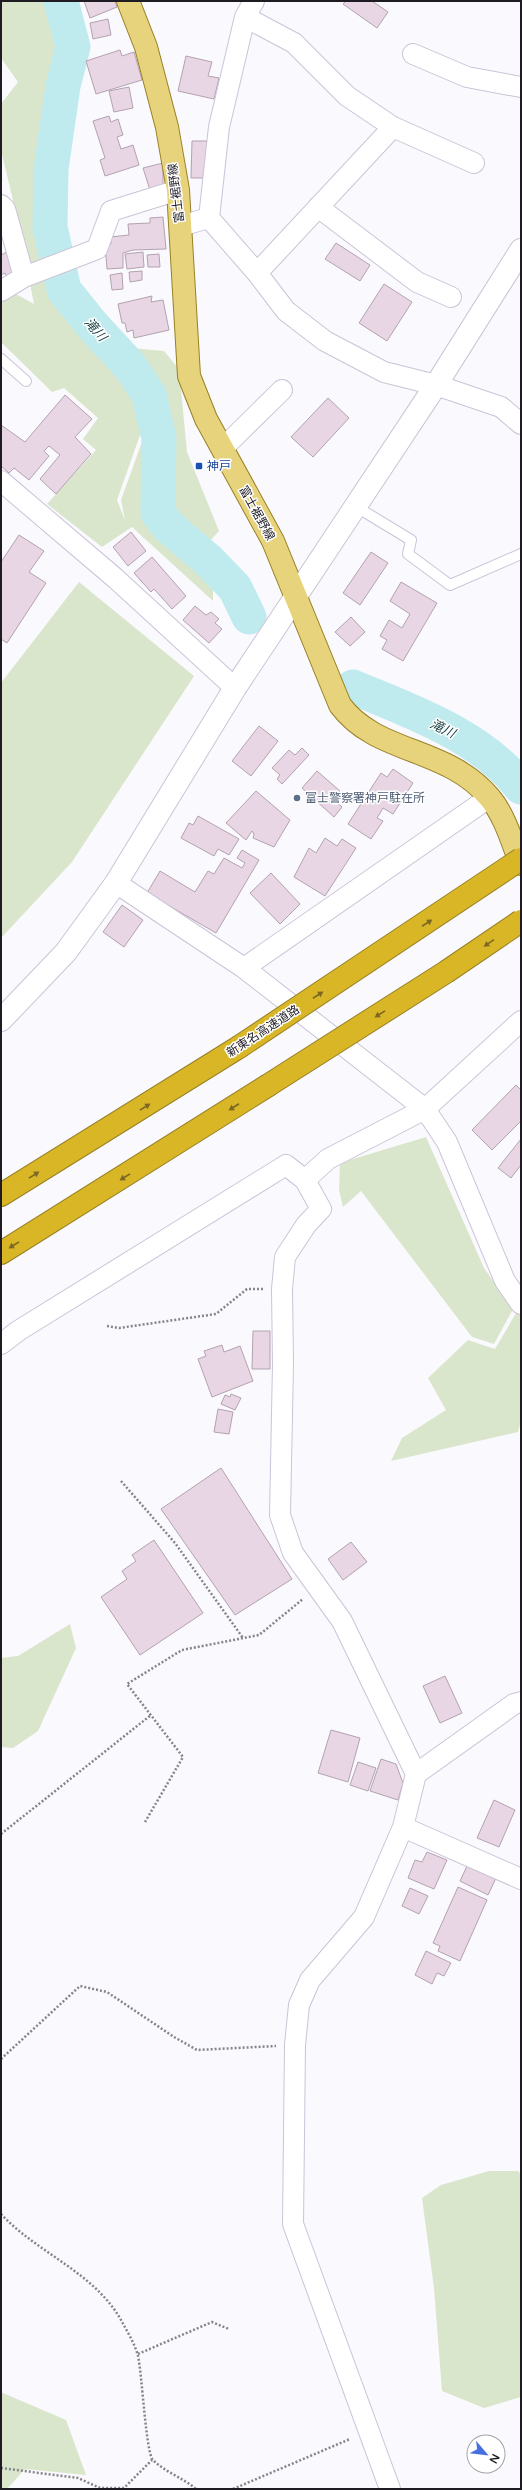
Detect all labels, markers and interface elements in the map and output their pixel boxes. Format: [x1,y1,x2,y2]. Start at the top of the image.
street label: 富士裾野線 [165,162,187,224]
water label: 滝川 [81,315,111,346]
place label: 神戸 [207,459,231,473]
marker: 神戸 [194,461,204,471]
street label: 富士裾野線 [236,483,278,543]
water label: 滝川 [427,716,460,743]
place label: 富士警察署神戸駐在所 [305,791,425,805]
marker: 富士警察署神戸駐在所 [292,793,302,803]
one-way arrow [421,920,432,927]
one-way arrow [484,939,494,947]
one-way arrow [313,991,323,999]
street label: 新東名高速道路 [224,1002,302,1060]
one-way arrow [374,1011,386,1018]
one-way arrow [139,1103,151,1110]
one-way arrow [229,1103,240,1111]
one-way arrow [29,1171,39,1179]
one-way arrow [119,1173,131,1180]
one-way arrow [9,1241,19,1249]
north arrow [466,2434,506,2474]
text: N [487,2452,502,2465]

